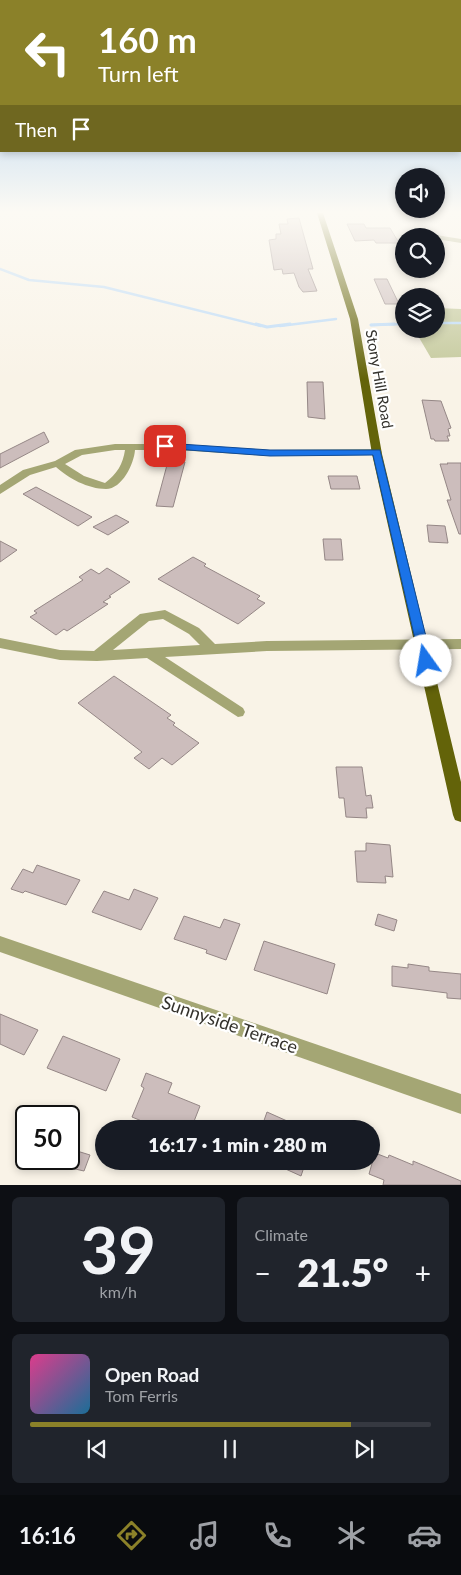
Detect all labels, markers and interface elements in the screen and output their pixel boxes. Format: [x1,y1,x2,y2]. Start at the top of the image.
text: 160 m [98,18,197,60]
icon: left [15,20,80,85]
text: Turn left [98,60,179,87]
icon: arrive [67,115,95,143]
text: Then [15,118,57,141]
map controls [395,168,445,338]
button: sound [395,168,445,218]
button: search [395,228,445,278]
button: layers [395,288,445,338]
street label: Stony Hill Road [362,328,398,430]
pin [144,425,186,467]
icon: arrive [151,432,179,460]
position arrow [399,634,451,686]
street label: Sunnyside Terrace [159,990,301,1058]
speed limit sign: 50 [15,1105,80,1170]
text: 16:17 · 1 min · 280 m [148,1133,327,1156]
text: 39 [81,1210,156,1288]
text: Climate [255,1225,308,1244]
text: 21.5° [297,1249,388,1295]
text: − [255,1256,271,1290]
text: + [415,1256,431,1290]
text: km/h [100,1282,137,1301]
text: Open Road [105,1363,199,1386]
text: Tom Ferris [105,1386,178,1405]
icon: previous [83,1435,111,1463]
icon: pause [216,1435,244,1463]
icon: next [350,1435,378,1463]
icon: directions [114,1518,149,1553]
icon: music [187,1518,222,1553]
icon: phone [260,1518,295,1553]
icon: climate [334,1518,369,1553]
icon: car [407,1518,442,1553]
text: 16:16 [19,1522,76,1549]

